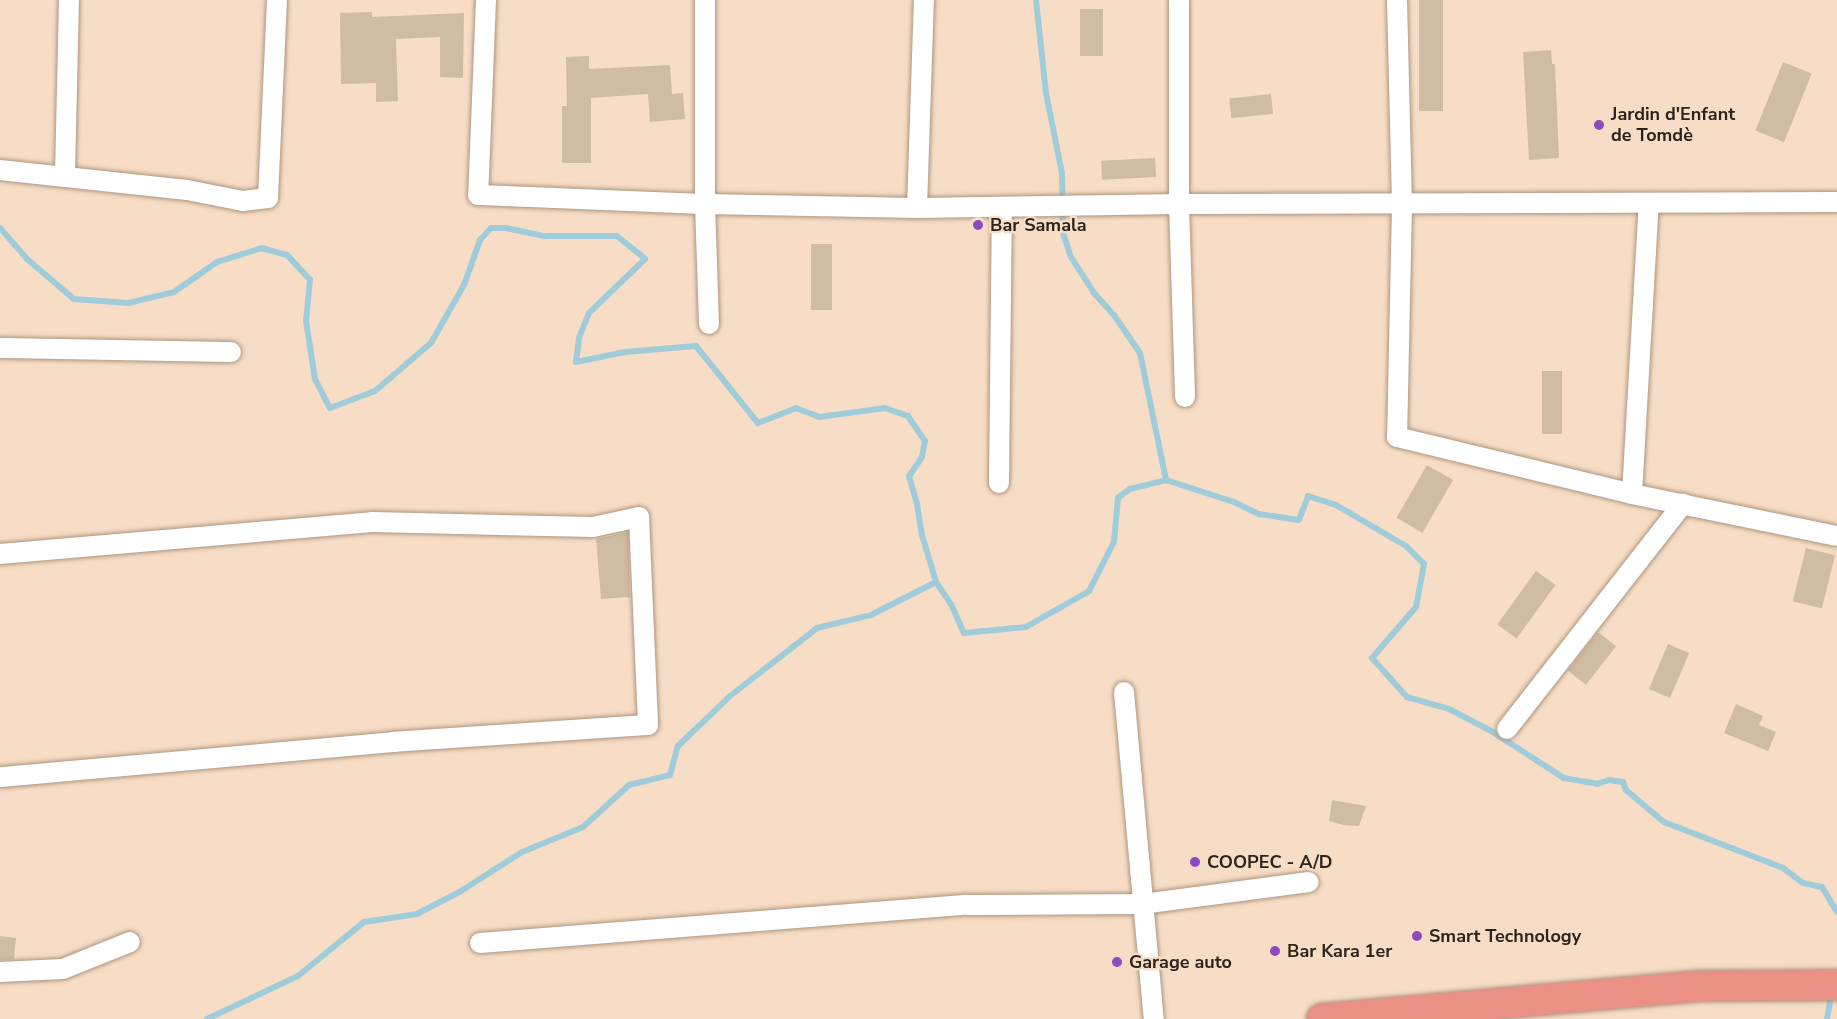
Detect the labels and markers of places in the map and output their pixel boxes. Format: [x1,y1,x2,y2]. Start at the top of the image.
place label: Jardin d'Enfant de Tomdè [1611,104,1735,146]
marker: Jardin d'Enfant de Tomdè [1592,118,1606,132]
place label: Bar Samala [990,214,1087,236]
marker: Bar Samala [971,218,985,232]
place label: COOPEC - A/D [1207,851,1333,873]
marker: COOPEC - A/D [1188,855,1202,869]
place label: Smart Technology [1429,925,1581,947]
marker: Smart Technology [1410,929,1424,943]
place label: Bar Kara 1er [1287,940,1392,962]
marker: Bar Kara 1er [1268,944,1282,958]
place label: Garage auto [1129,951,1232,973]
marker: Garage auto [1110,955,1124,969]

